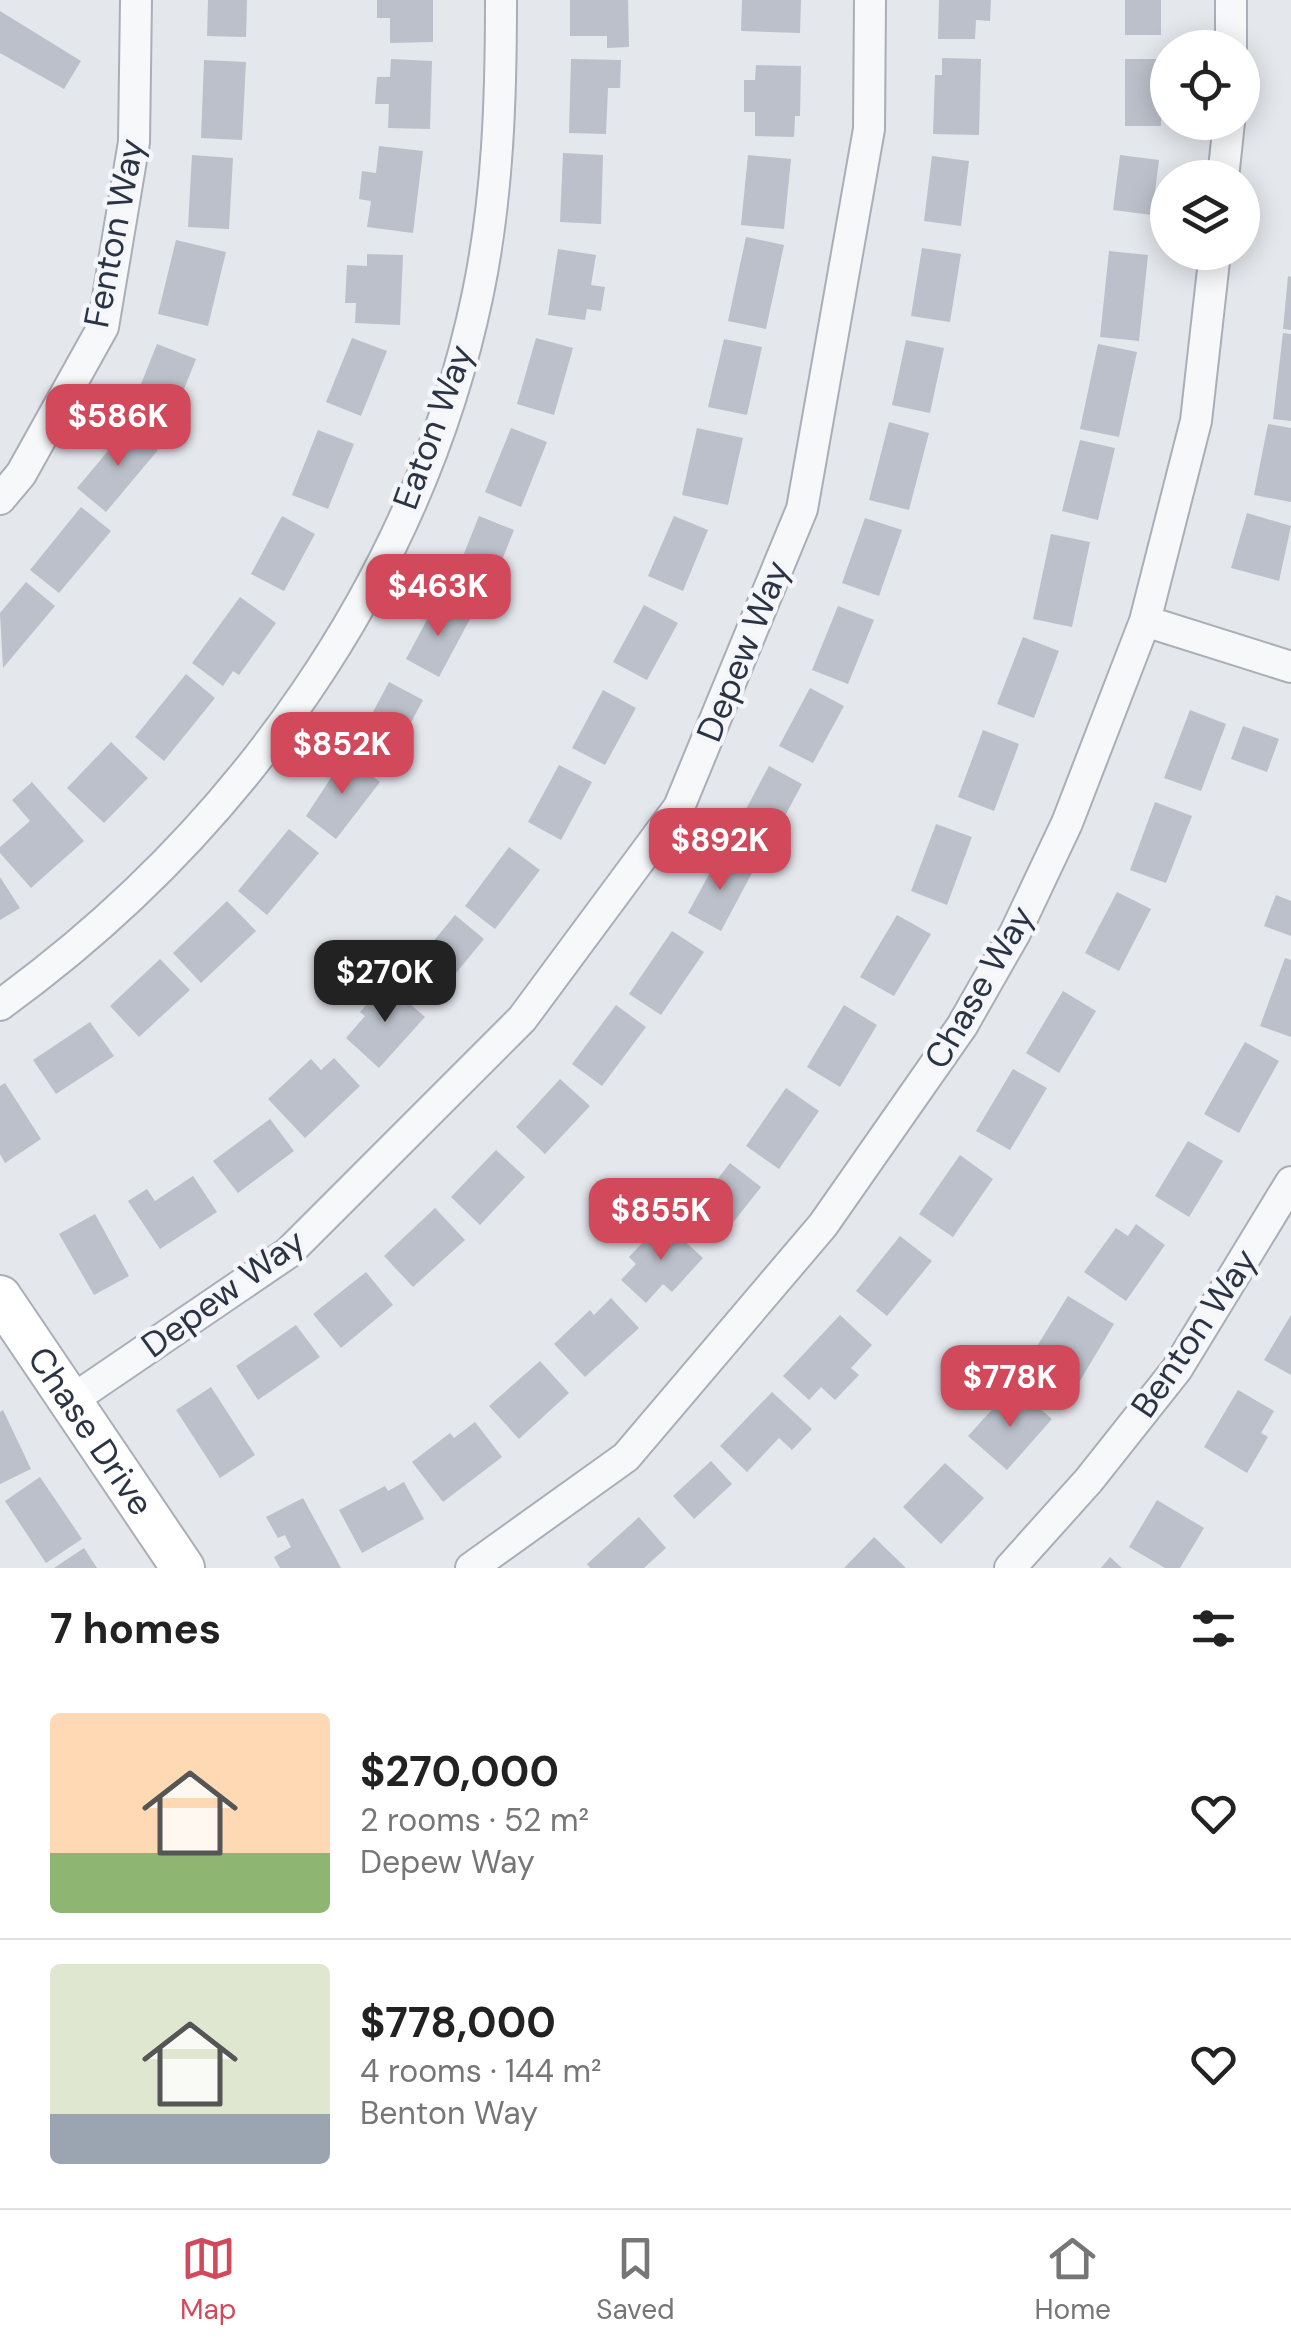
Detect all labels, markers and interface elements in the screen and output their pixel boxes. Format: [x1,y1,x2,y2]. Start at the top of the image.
map controls [1150,30,1260,270]
button: locate [1150,30,1260,140]
street label: Fenton Way [73,135,155,331]
button: layers [1150,160,1260,270]
street label: Eaton Way [382,338,484,516]
pin: $586K [48,384,188,469]
text: $586K [68,395,168,437]
pin: $463K [368,554,508,639]
street label: Depew Way [686,554,800,748]
text: $463K [388,565,488,607]
pin: $852K [272,712,412,797]
text: $852K [293,723,391,765]
pin: $892K [650,808,790,893]
text: $892K [671,819,769,861]
street label: Chase Way [914,897,1044,1077]
pin: $270K [315,940,455,1025]
text: $270K [336,951,434,993]
pin: $855K [591,1178,731,1263]
text: $855K [611,1189,711,1231]
street label: Depew Way [132,1218,314,1368]
street label: Benton Way [1121,1239,1267,1427]
street label: Chase Drive [17,1338,164,1525]
pin: $778K [940,1345,1080,1430]
text: $778K [963,1356,1057,1398]
text: 7 homes [50,1601,221,1656]
icon: filters [1186,1601,1241,1656]
text: $270,000 [360,1744,559,1799]
icon: home [130,1753,250,1873]
icon: heart [1186,1786,1241,1841]
text: 2 rooms · 52 m² [360,1799,589,1841]
text: Depew Way [360,1841,535,1883]
text: $778,000 [360,1995,556,2050]
icon: home [130,2004,250,2124]
icon: heart [1186,2037,1241,2092]
text: 4 rooms · 144 m² [360,2050,601,2092]
text: Benton Way [360,2092,538,2134]
tab: Map [180,2231,236,2328]
tab: Saved [596,2231,675,2328]
tab: Home [1035,2231,1111,2328]

